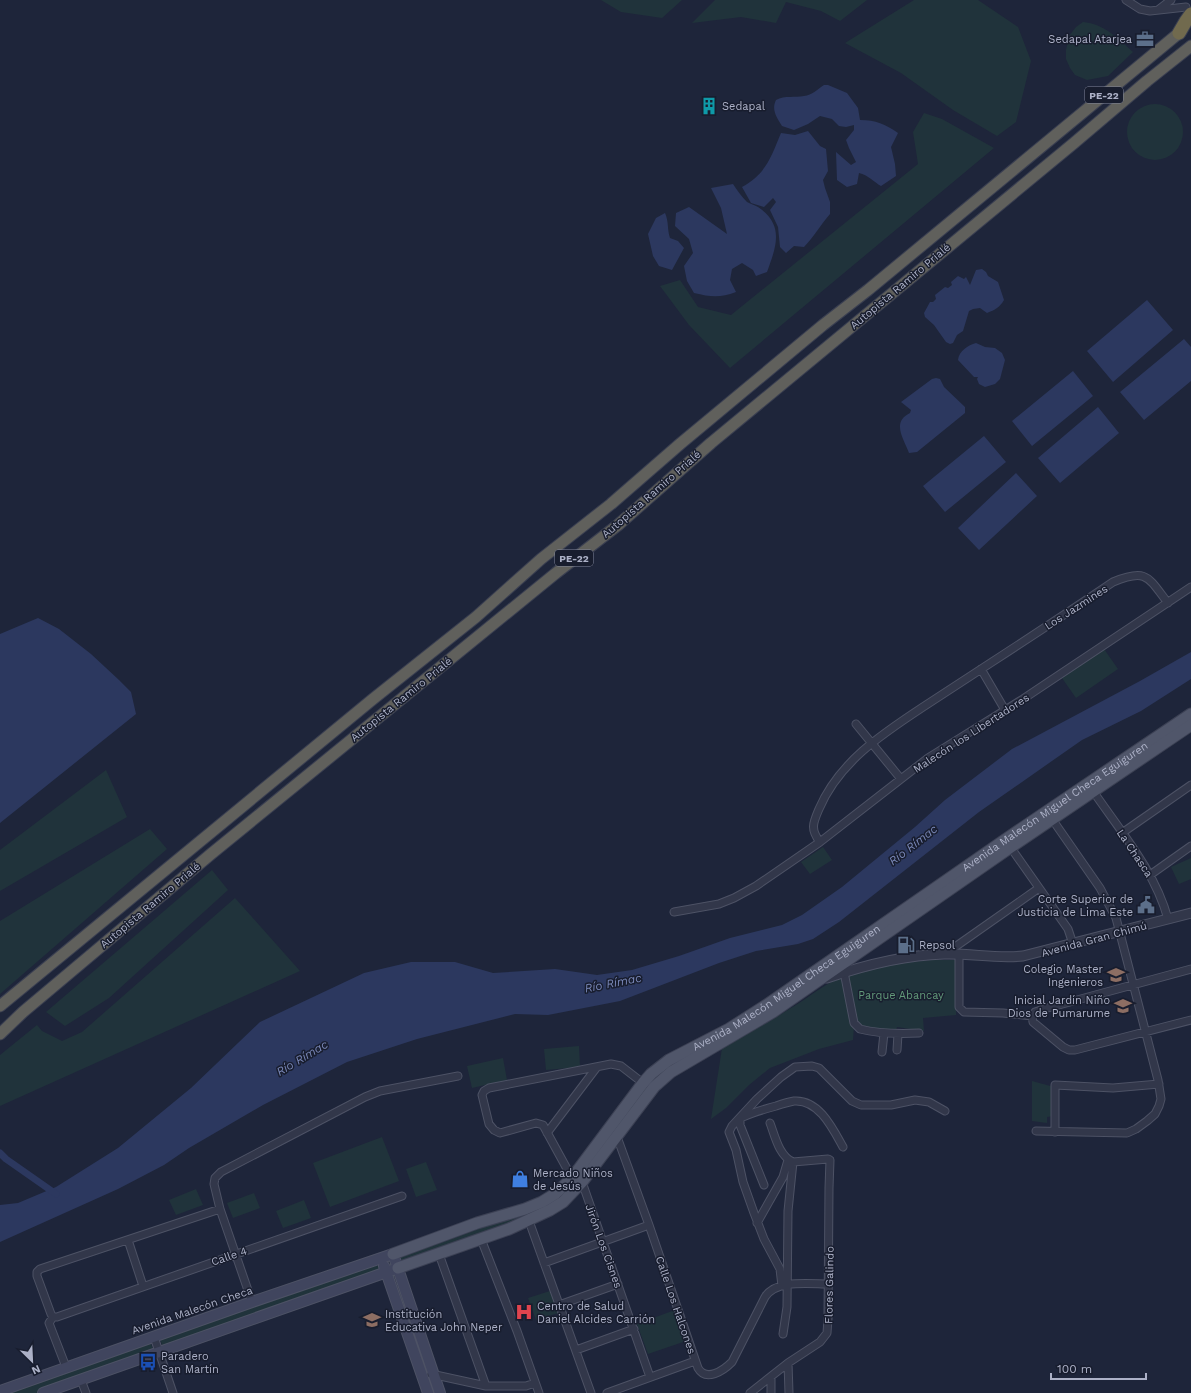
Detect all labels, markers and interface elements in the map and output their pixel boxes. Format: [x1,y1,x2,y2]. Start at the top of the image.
office icon: Sedapal Atarjea [1135,29,1155,49]
place label: Sedapal Atarjea [1048,33,1132,46]
road number: PE-22 [1085,87,1123,103]
building icon: Sedapal [699,96,719,116]
place label: Sedapal [722,100,766,113]
street label: Autopista Ramiro Prialé [848,241,953,332]
street label: Autopista Ramiro Prialé [599,448,703,541]
road number: PE-22 [555,550,593,566]
street label: Los Jazmines [1042,582,1111,633]
street label: Autopista Ramiro Prialé [348,654,455,744]
street label: Malecón los Libertadores [911,691,1032,776]
street label: Avenida Malecón Miguel Checa Eguiguren [960,739,1150,875]
water label: Río Rímac [886,821,940,868]
street label: La Chasca [1114,827,1155,880]
street label: Autopista Ramiro Prialé [98,860,203,951]
place label: Corte Superior de Justicia de Lima Este [1017,893,1133,919]
public building icon: Corte Superior de Justicia de Lima Este [1136,895,1156,915]
street label: Avenida Gran Chimú [1040,919,1148,960]
street label: Avenida Malecón Miguel Checa Eguiguren [690,922,883,1054]
fuel station icon: Repsol [896,935,916,955]
place label: Repsol [919,939,956,952]
place label: Colegio Master Ingenieros [1023,963,1103,989]
school or university icon: Colegio Master Ingenieros [1106,965,1126,985]
water label: Río Rímac [583,971,643,995]
park label: Parque Abancay [858,989,944,1002]
place label: Inicial Jardín Niño Dios de Pumarume [1008,994,1110,1020]
school or university icon: Inicial Jardín Niño Dios de Pumarume [1113,996,1133,1016]
water label: Río Rímac [274,1037,331,1079]
place label: Mercado Niños de Jesús [533,1167,613,1193]
shop icon: Mercado Niños de Jesús [510,1169,530,1189]
street label: Jirón Los Cisnes [582,1202,625,1290]
street label: Calle 4 [209,1244,249,1269]
street label: Flores Galindo [822,1246,837,1324]
street label: Calle Los Halcones [653,1255,698,1356]
street label: Avenida Malecón Checa [130,1284,254,1337]
place label: Centro de Salud Daniel Alcides Carrión [537,1300,655,1326]
hospital icon: Centro de Salud Daniel Alcides Carrión [514,1302,534,1322]
place label: Institución Educativa John Neper [385,1308,503,1334]
school or university icon: Institución Educativa John Neper [362,1310,382,1330]
north arrow [12,1341,52,1381]
place label: Paradero San Martín [161,1350,219,1376]
bus stop icon: Paradero San Martín [138,1352,158,1372]
scale bar [1051,1355,1146,1381]
text: N [29,1362,42,1377]
text: 100 m [1057,1362,1092,1376]

